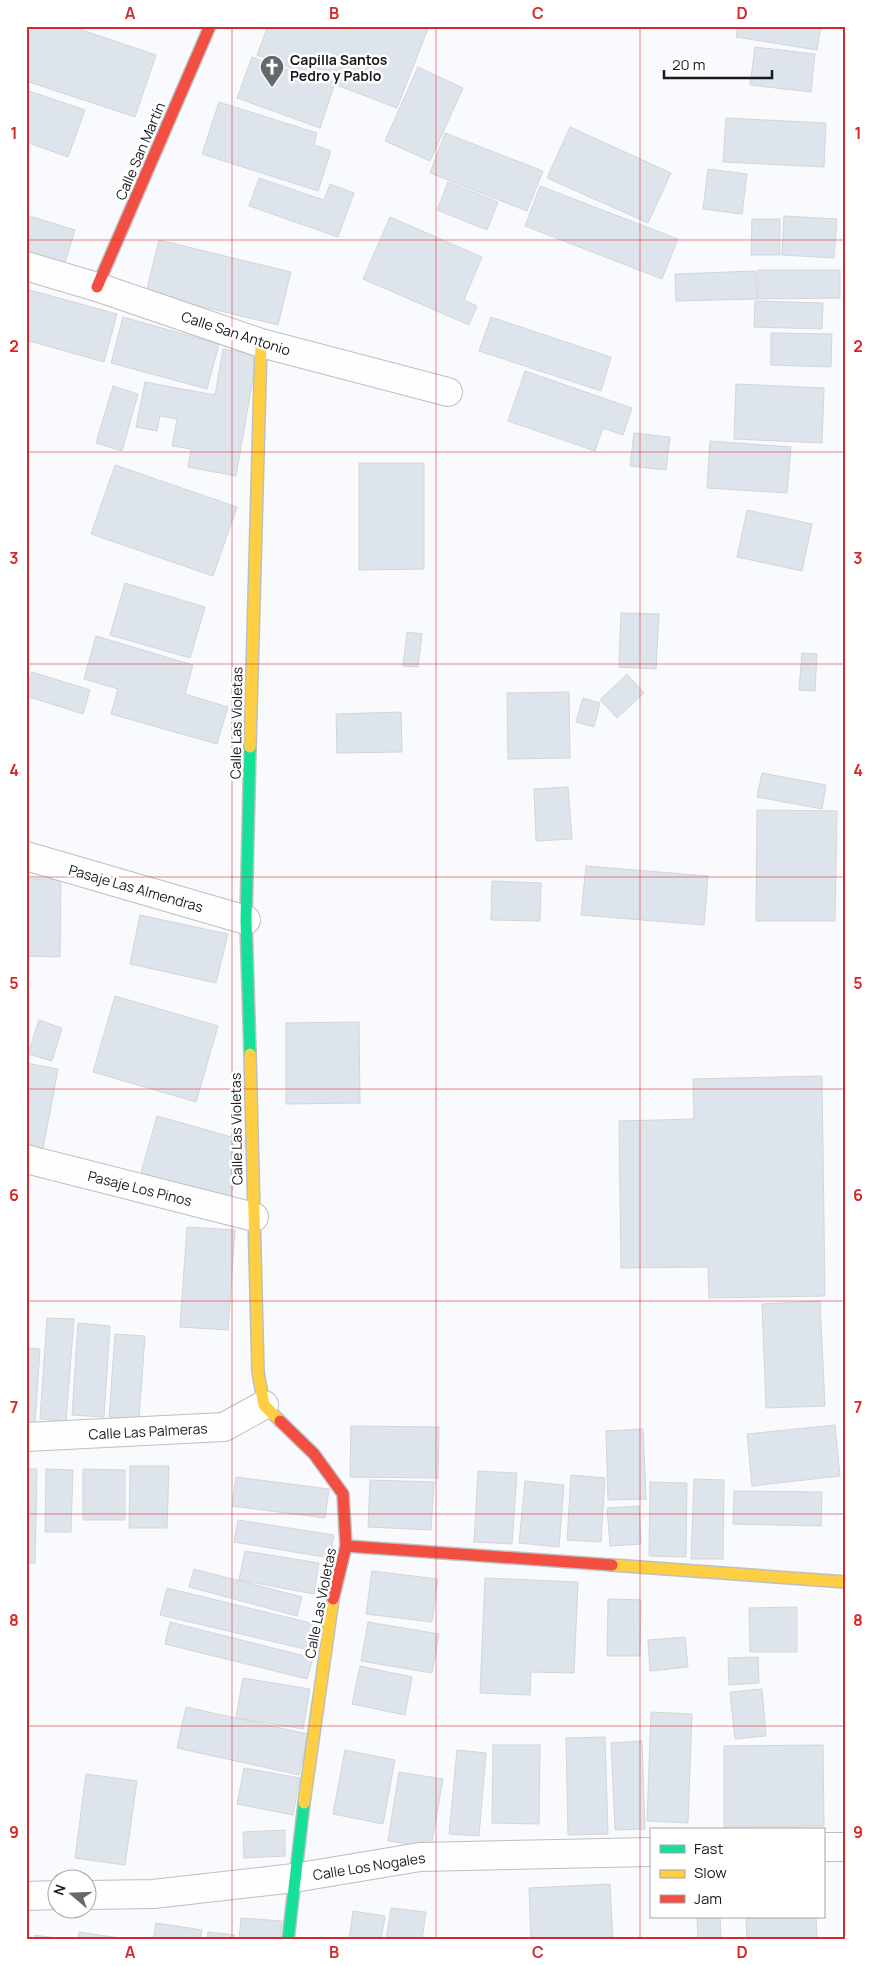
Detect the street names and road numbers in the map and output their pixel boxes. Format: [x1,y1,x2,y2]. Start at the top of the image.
street label: Calle San Martín [111,99,169,203]
street label: Calle San Antonio [179,306,293,360]
street label: Calle Las Violetas [226,667,246,779]
street label: Pasaje Las Almendras [67,860,205,916]
street label: Calle Las Violetas [226,1073,246,1185]
street label: Pasaje Los Pinos [86,1166,194,1210]
street label: Calle Las Palmeras [88,1418,208,1444]
street label: Calle Las Violetas [300,1546,340,1660]
street label: Calle Los Nogales [311,1848,427,1884]

